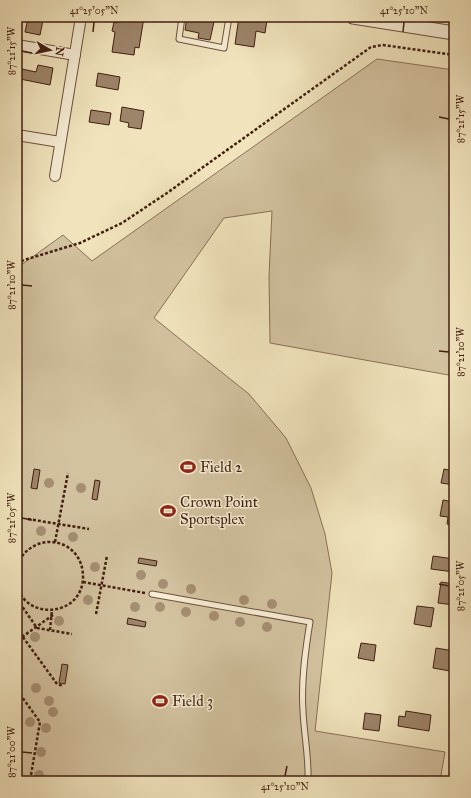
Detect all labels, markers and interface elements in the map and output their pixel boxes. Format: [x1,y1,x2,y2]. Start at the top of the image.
text: 41°25'05"N [70,5,119,17]
text: 41°25'10"N [380,5,429,17]
text: 87°21'15"W [6,26,18,75]
north arrow [30,30,70,70]
text: N [52,46,67,58]
text: 87°21'15"W [455,94,467,143]
text: 87°21'10"W [6,260,18,310]
text: 87°21'10"W [455,327,467,377]
sports icon: Field 2 [179,458,197,476]
place label: Field 2 [200,458,243,476]
text: 87°21'05"W [6,492,18,543]
place label: Crown Point Sportsplex [180,493,259,528]
sports icon: Crown Point Sportsplex [159,502,177,520]
text: 87°21'05"W [455,560,467,611]
sports icon: Field 3 [151,692,169,710]
place label: Field 3 [172,692,213,710]
text: 87°21'00"W [6,726,18,778]
text: 41°25'10"N [261,781,310,793]

